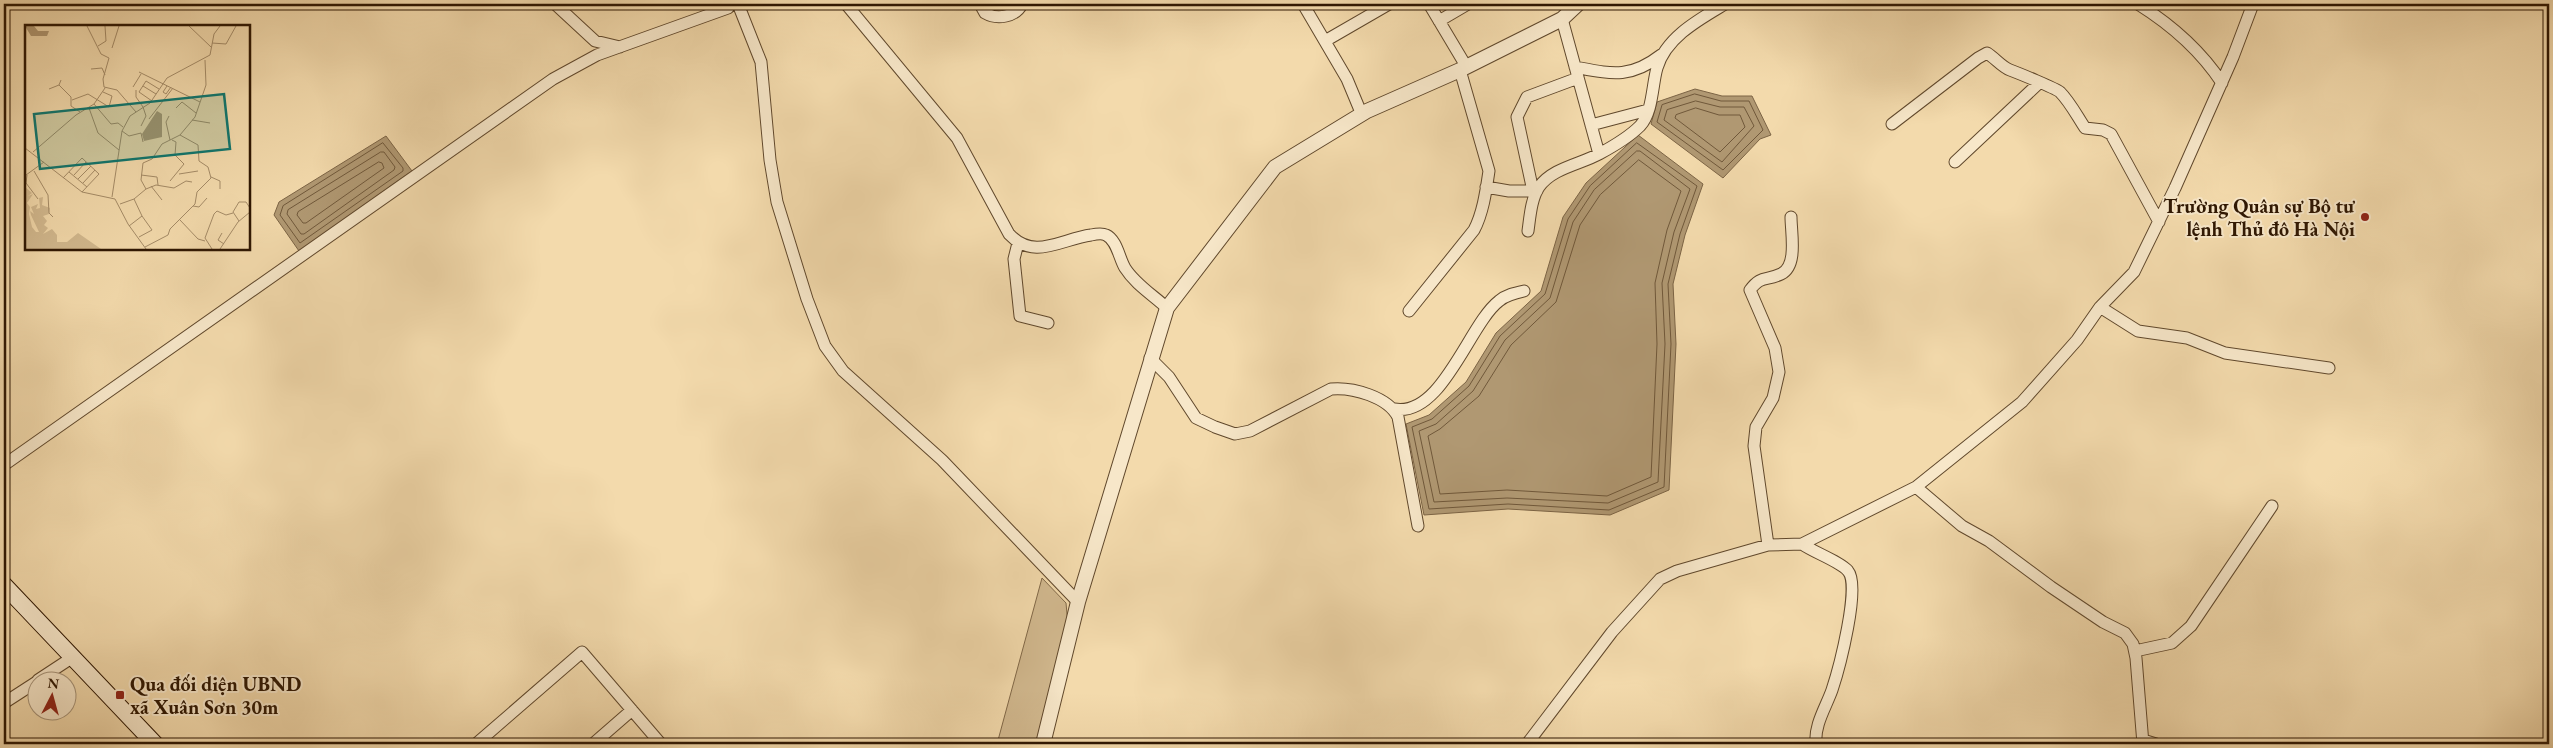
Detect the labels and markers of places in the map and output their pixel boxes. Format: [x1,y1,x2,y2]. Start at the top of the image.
place label: Trường Quân sự Bộ tư lệnh Thủ đô Hà Nội [2163,193,2356,242]
marker: Trường Quân sự Bộ tư lệnh Thủ đô Hà Nội [2359,211,2371,223]
place label: Qua đối diện UBND xã Xuân Sơn 30m [130,671,301,720]
marker: Qua đối diện UBND xã Xuân Sơn 30m [114,689,126,701]

